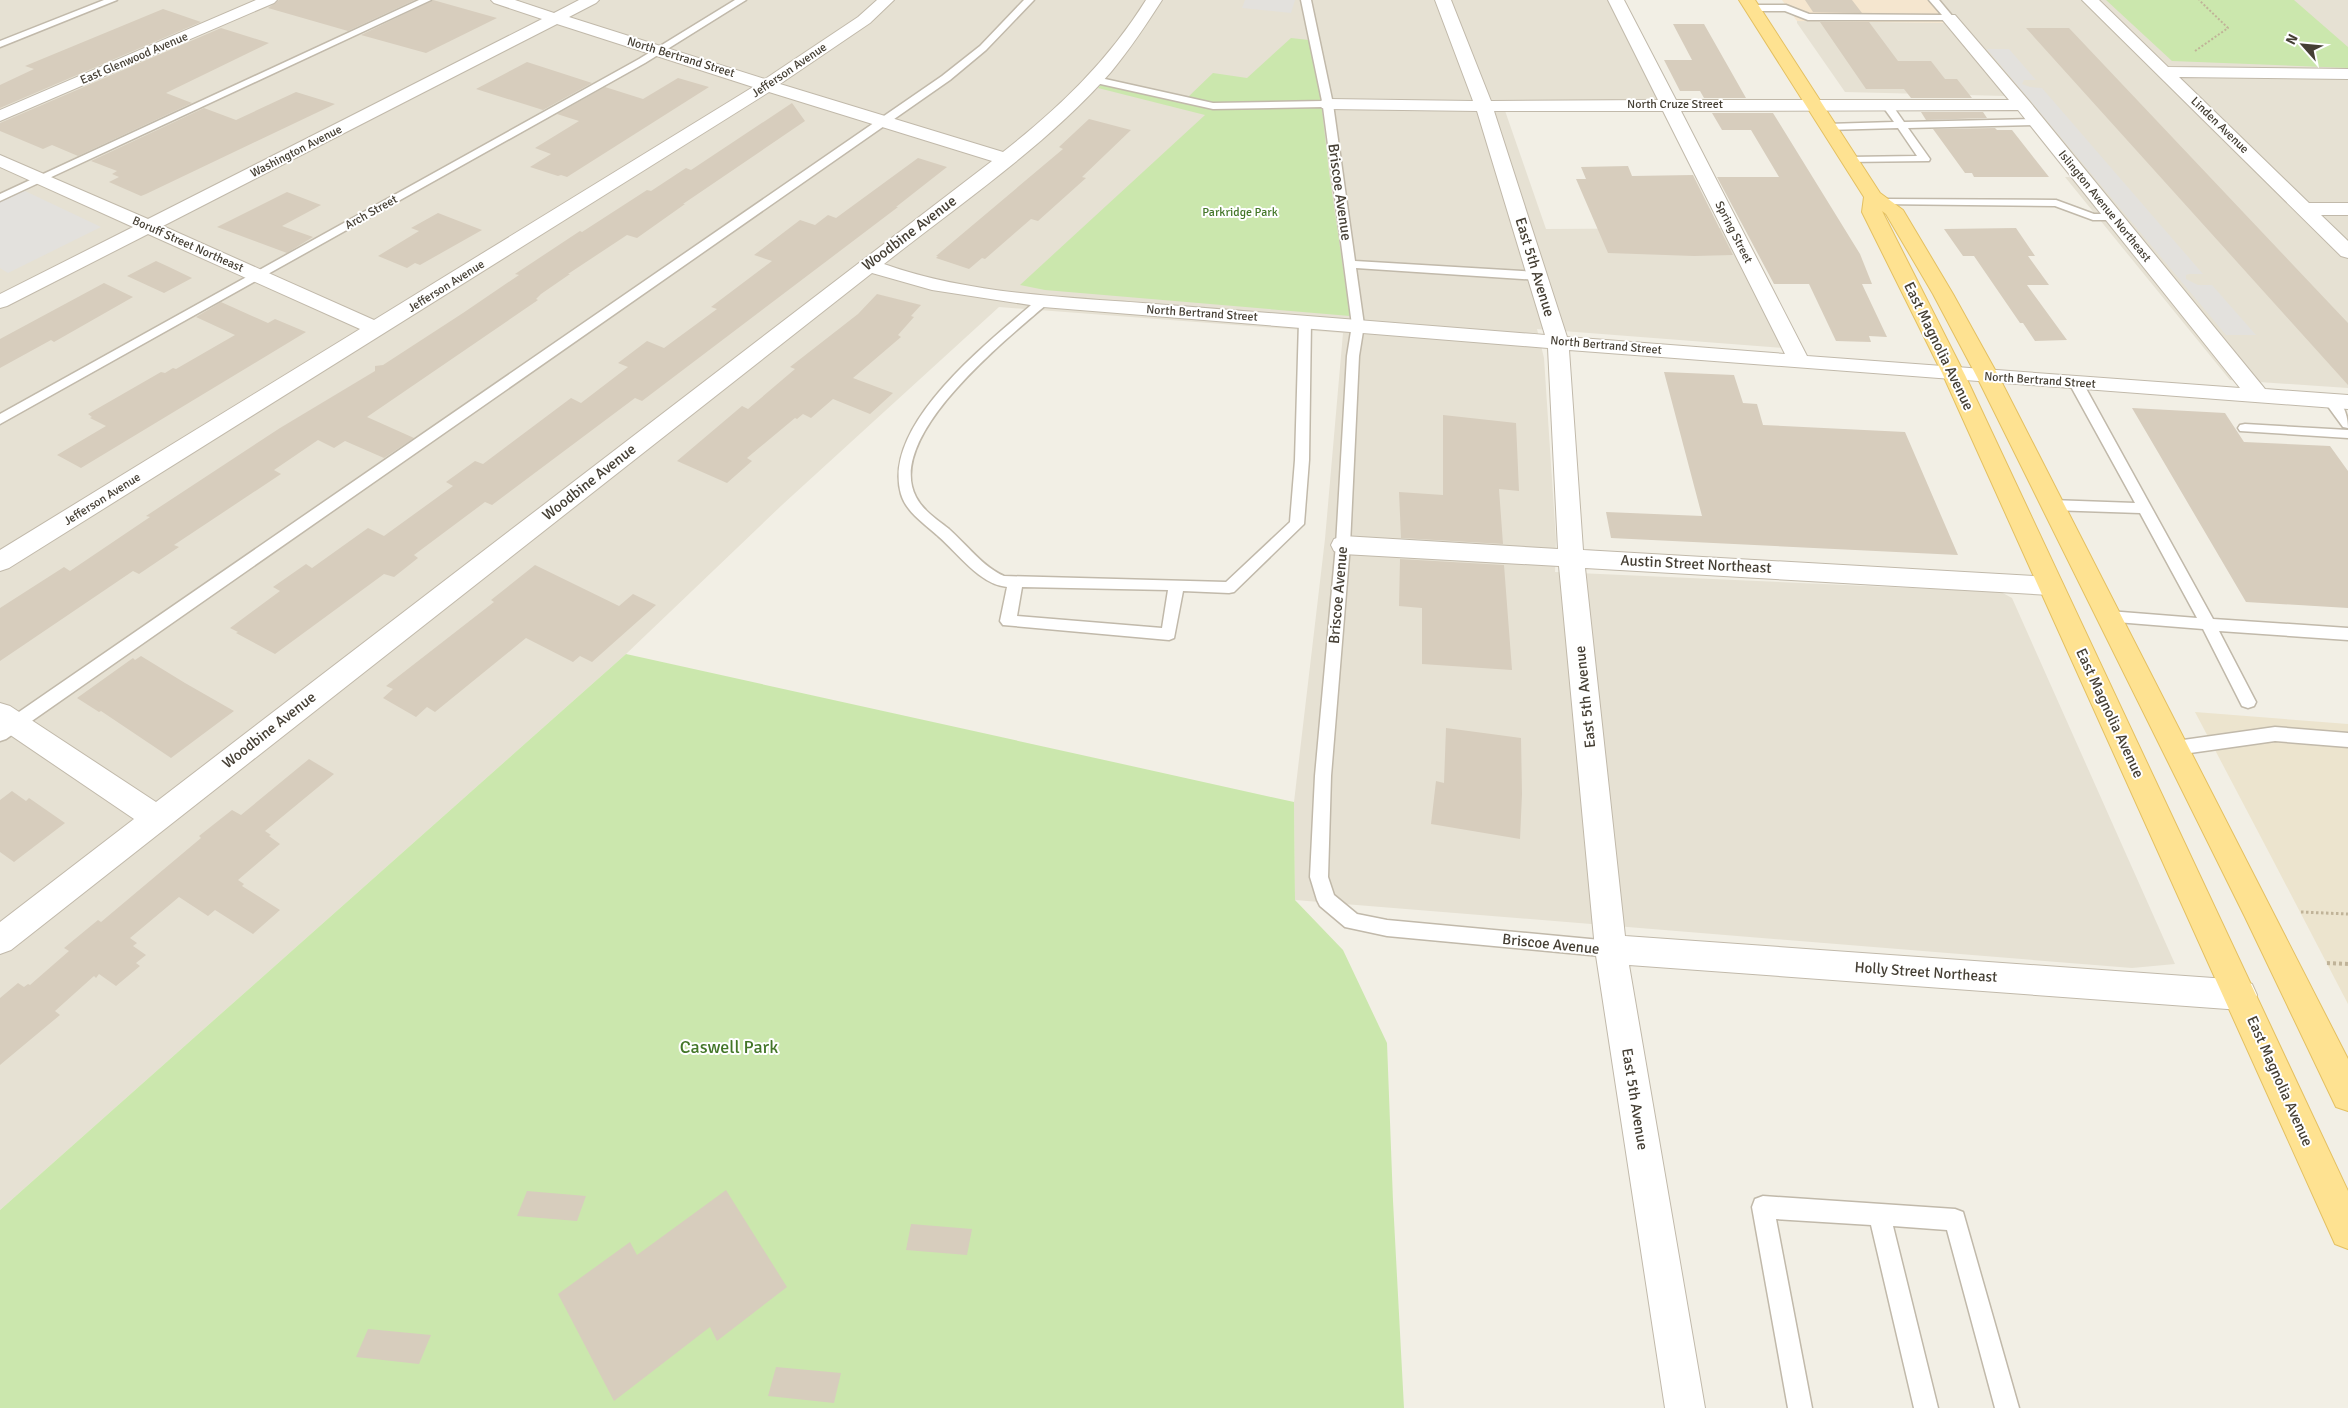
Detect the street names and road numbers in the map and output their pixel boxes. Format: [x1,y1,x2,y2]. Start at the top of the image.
street label: East Glenwood Avenue [78,29,190,88]
street label: North Bertrand Street [625,34,737,81]
street label: Jefferson Avenue [749,40,830,101]
street label: Linden Avenue [2187,94,2252,157]
street label: North Cruze Street [1627,97,1723,112]
street label: Washington Avenue [248,122,345,181]
street label: Briscoe Avenue [1324,142,1356,242]
street label: Islington Avenue Northeast [2055,147,2154,265]
street label: Arch Street [342,192,400,233]
street label: Woodbine Avenue [858,192,960,274]
street label: Spring Street [1712,199,1756,266]
street label: Boruff Street Northeast [130,213,246,276]
street label: East 5th Avenue [1511,215,1559,319]
street label: Jefferson Avenue [405,257,487,316]
street label: East Magnolia Avenue [1900,279,1978,413]
street label: North Bertrand Street [1146,302,1258,325]
street label: North Bertrand Street [1550,333,1662,358]
street label: North Bertrand Street [1984,369,2096,392]
street label: Woodbine Avenue [539,440,639,524]
street label: Jefferson Avenue [61,470,143,529]
street label: Briscoe Avenue [1325,546,1351,644]
street label: Austin Street Northeast [1620,551,1772,577]
street label: East 5th Avenue [1571,645,1599,749]
street label: East Magnolia Avenue [2072,645,2148,781]
street label: Woodbine Avenue [219,688,319,772]
street label: Briscoe Avenue [1501,930,1601,958]
street label: Holly Street Northeast [1854,958,1998,986]
street label: East Magnolia Avenue [2243,1013,2317,1149]
street label: East 5th Avenue [1618,1047,1652,1151]

